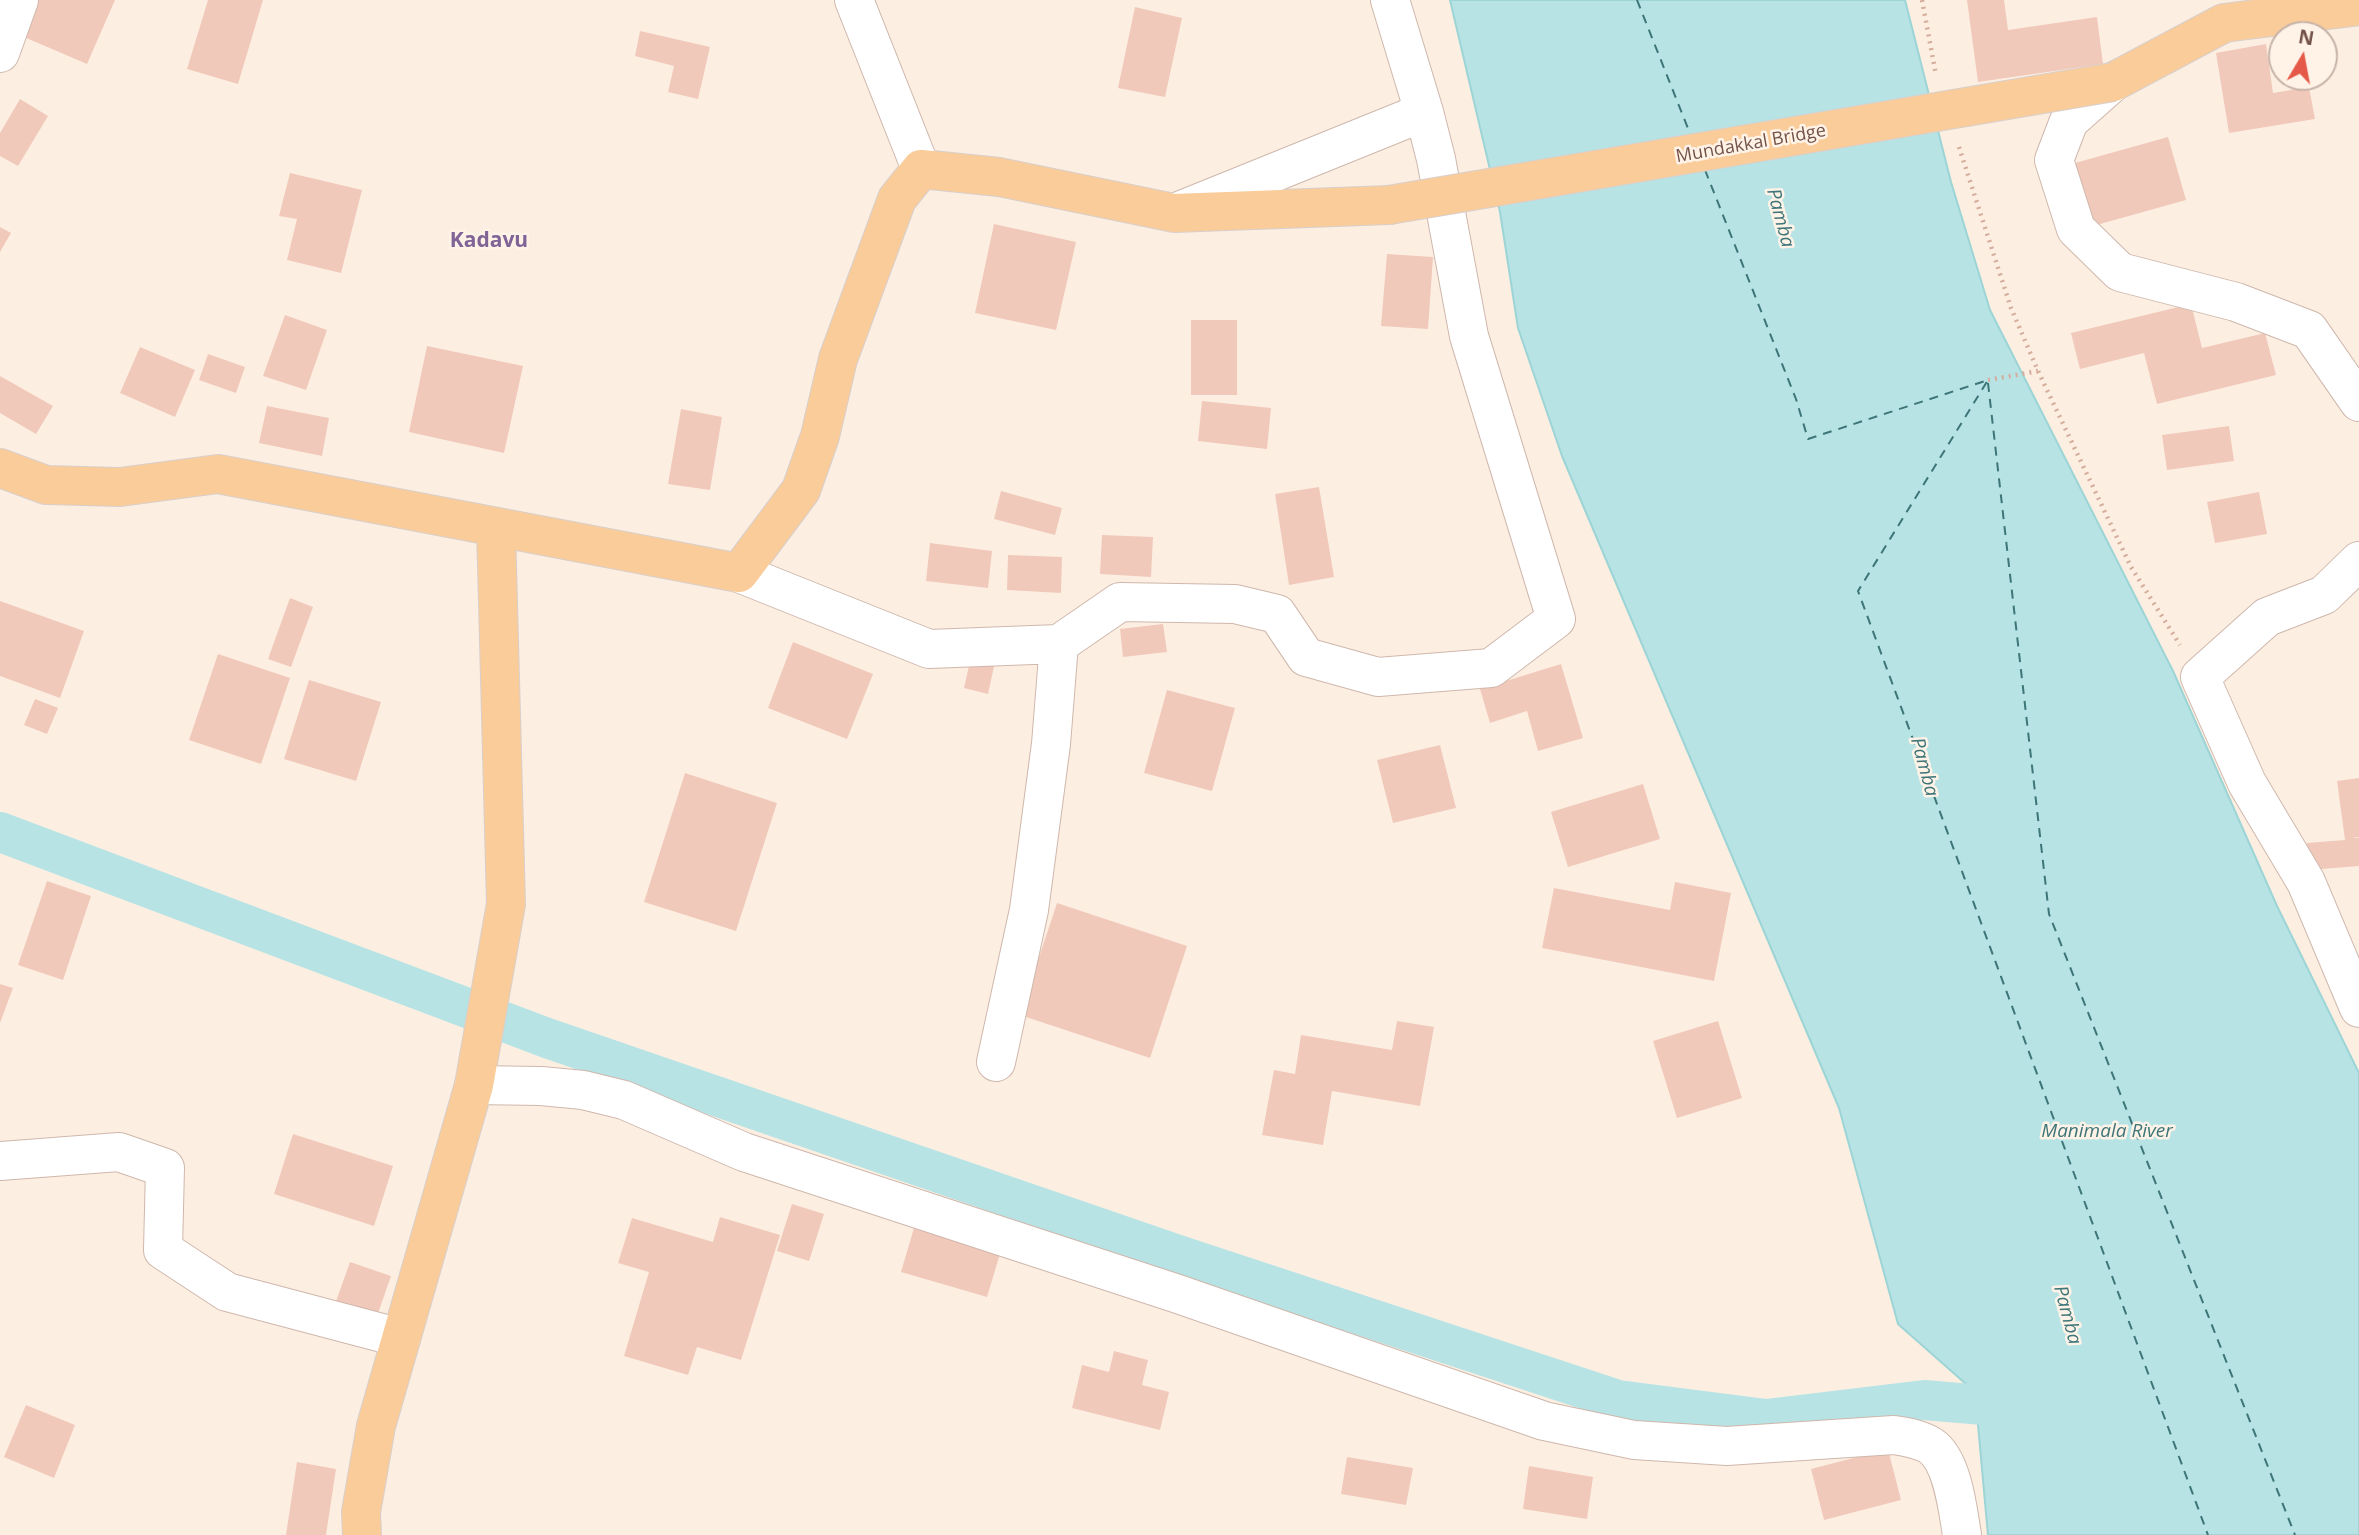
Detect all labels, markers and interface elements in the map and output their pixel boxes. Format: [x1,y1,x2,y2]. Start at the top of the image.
north arrow [2268,21,2338,91]
text: N [2296,23,2316,51]
street label: Mundakkal Bridge [1674,120,1828,168]
water label: Pamba [1761,186,1799,250]
district label: Kadavu [450,228,528,254]
water label: Pamba [1905,735,1943,799]
water label: Manimala River [2041,1121,2173,1143]
water label: Pamba [2048,1283,2086,1347]

